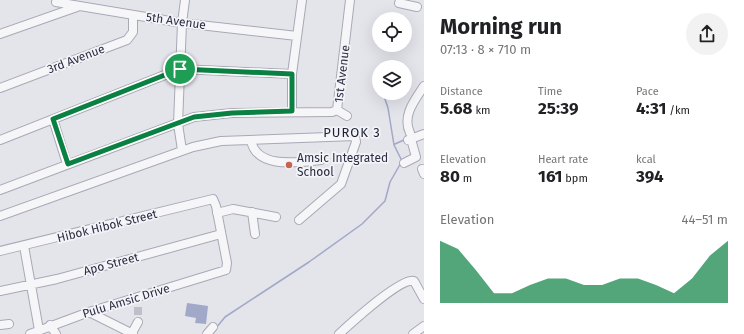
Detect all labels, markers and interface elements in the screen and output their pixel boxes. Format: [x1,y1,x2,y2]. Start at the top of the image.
street label: 5th Avenue [145,10,207,32]
map controls [372,12,412,100]
button: locate [372,12,412,52]
text: Morning run [440,13,562,40]
button: share [686,13,728,55]
street label: 3rd Avenue [45,42,107,76]
text: 07:13 · 8 × 710 m [440,42,531,57]
street label: 1st Avenue [332,44,352,104]
pin [163,52,197,86]
icon: arrive [169,58,191,80]
button: layers [372,60,412,100]
text: Distance [440,85,483,98]
text: Time [538,85,562,98]
text: Pace [636,85,659,98]
text: 5.68 [440,98,473,119]
text: 25:39 [538,98,578,119]
text: 4:31 [636,98,666,119]
text: km [473,104,490,117]
text: /km [666,104,690,117]
district label: PUROK 3 [323,125,381,140]
place label: Amsic Integrated School [297,151,388,179]
text: Elevation [440,153,486,166]
text: Heart rate [538,153,588,166]
text: kcal [636,153,656,166]
marker: Amsic Integrated School [284,160,294,170]
text: 80 [440,166,460,187]
text: 161 [538,166,562,187]
text: 394 [636,166,664,187]
text: m [460,172,472,185]
text: bpm [562,172,588,185]
street label: Hibok Hibok Street [56,207,159,245]
text: Elevation [440,212,494,227]
text: 44–51 m [681,212,728,227]
street label: Apo Street [82,250,141,278]
street label: Pulu Amsic Drive [81,281,171,321]

